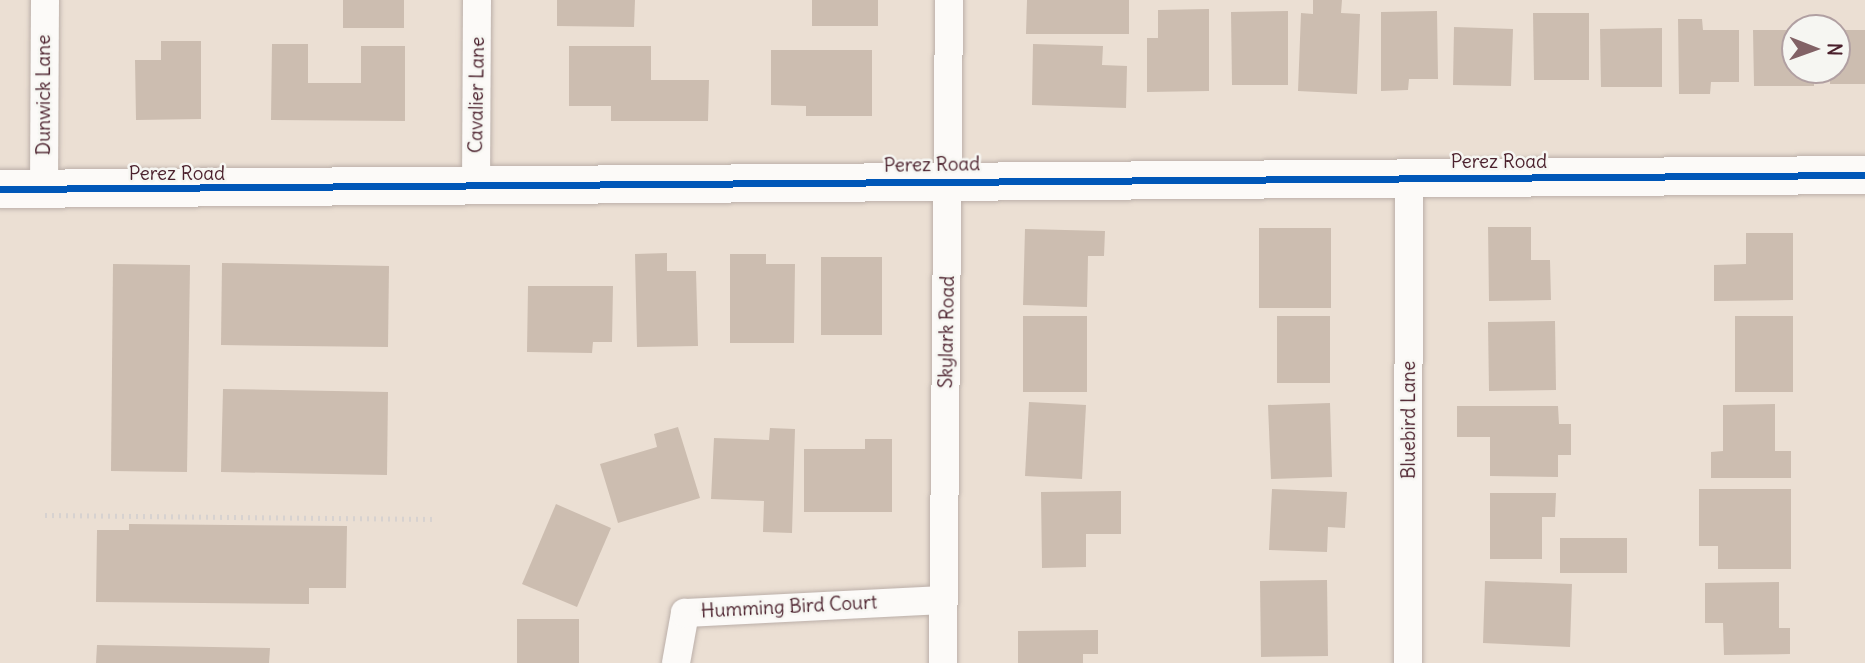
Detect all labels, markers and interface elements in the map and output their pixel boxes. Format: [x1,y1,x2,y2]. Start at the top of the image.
north arrow [1781,14,1851,84]
street label: Dunwick Lane [33,35,55,155]
street label: Cavalier Lane [465,37,489,153]
text: N [1823,43,1847,56]
street label: Perez Road [1451,151,1547,173]
street label: Perez Road [884,153,980,177]
street label: Perez Road [129,163,225,185]
street label: Skylark Road [935,275,959,389]
street label: Bluebird Lane [1398,361,1420,479]
street label: Humming Bird Court [700,591,878,623]

